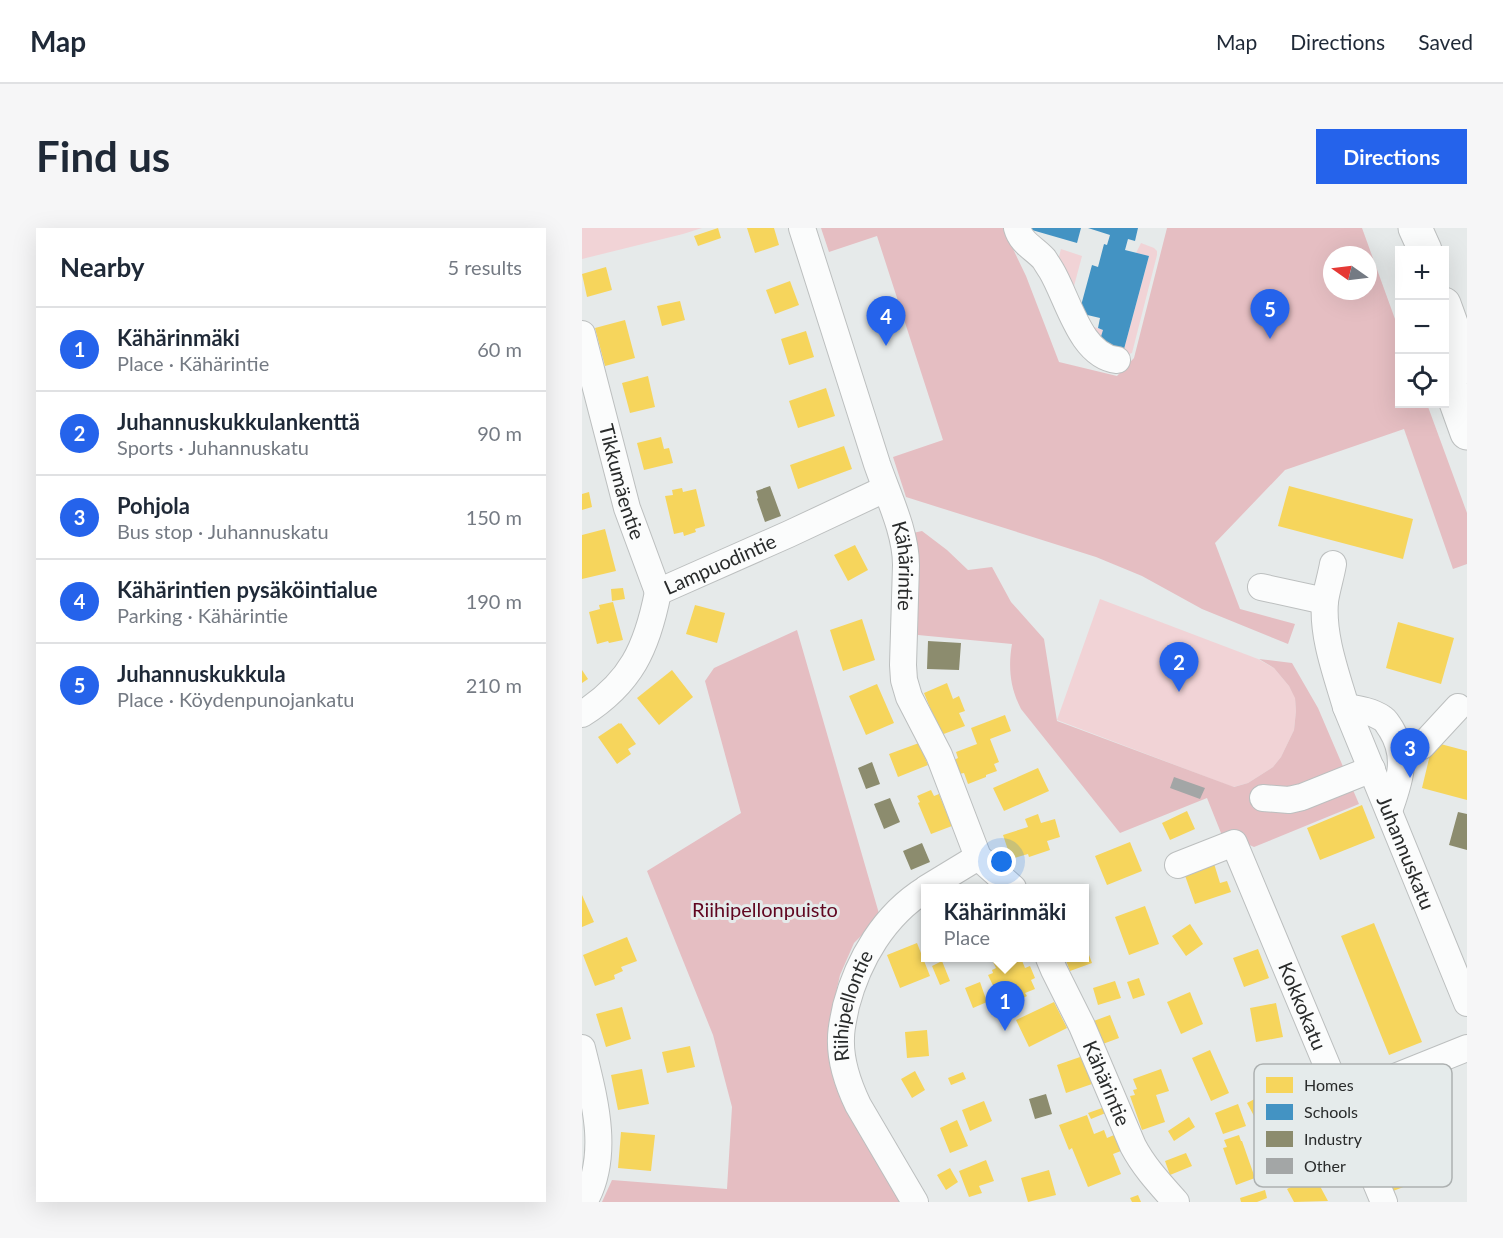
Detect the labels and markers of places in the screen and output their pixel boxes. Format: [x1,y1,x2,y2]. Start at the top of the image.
pin: 5 [1250,290,1290,339]
pin: 4 [866,296,906,346]
pin: 2 [1160,642,1198,692]
pin: 3 [1390,728,1430,778]
pin: 1 [986,982,1024,1031]

